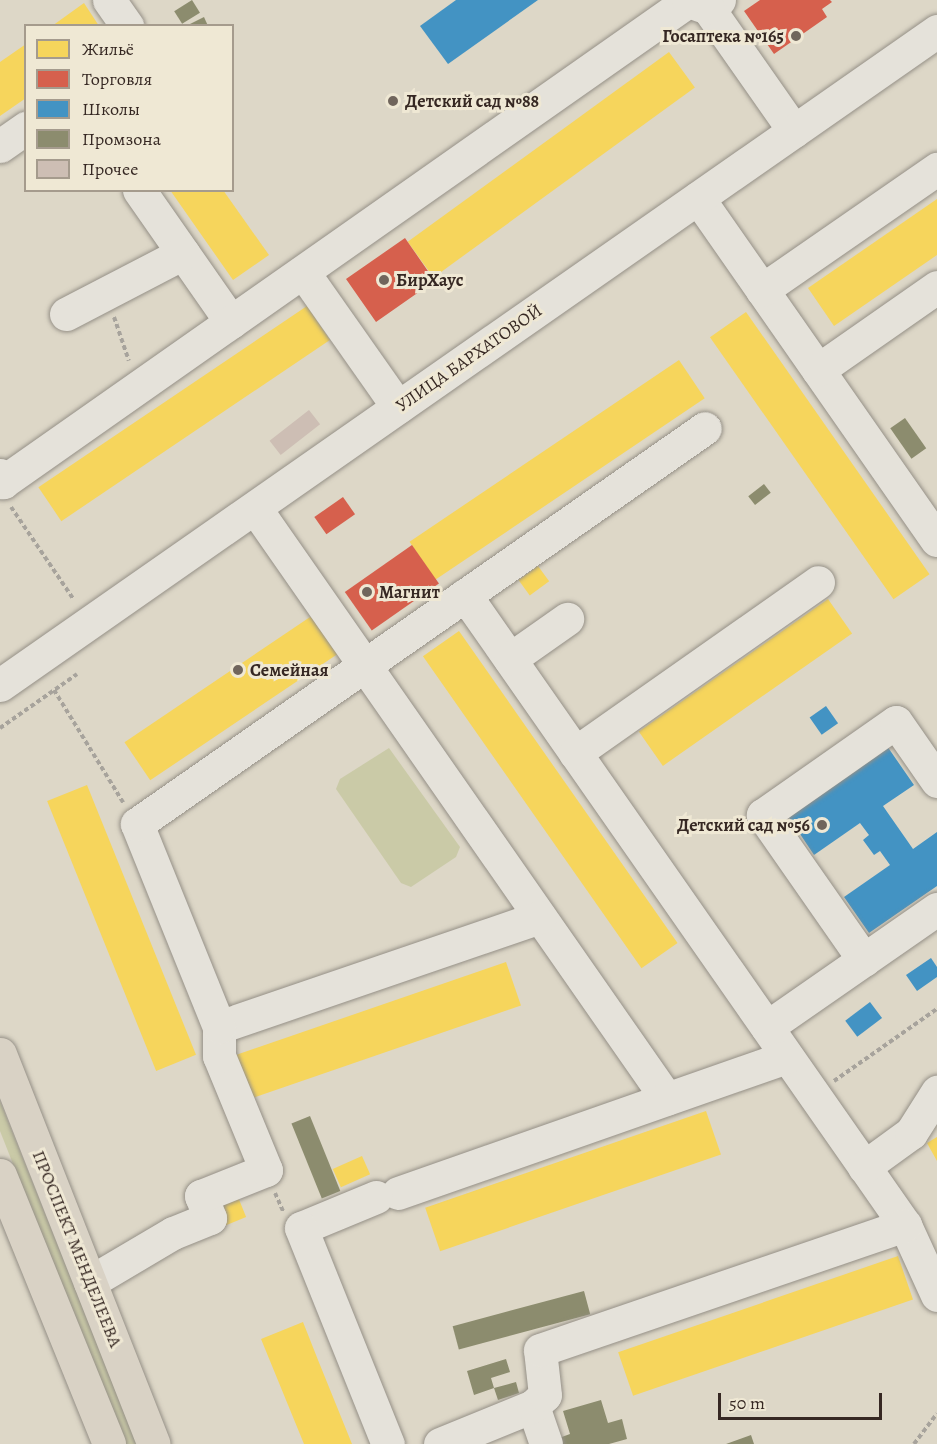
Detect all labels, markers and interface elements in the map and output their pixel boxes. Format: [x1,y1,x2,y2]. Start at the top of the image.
legend [24,24,234,192]
place label: Госаптека №165 [662,25,784,47]
marker: Госаптека №165 [789,29,803,43]
text: Жильё [82,37,134,61]
text: Торговля [82,67,152,91]
place label: Детский сад №88 [405,90,539,112]
marker: Детский сад №88 [386,94,400,108]
text: Школы [82,97,140,121]
text: Промзона [82,127,161,151]
text: Прочее [82,157,138,181]
place label: БирХаус [396,269,464,291]
marker: БирХаус [377,273,391,287]
street label: УЛИЦА БАРХАТОВОЙ [392,299,546,417]
place label: Магнит [379,581,440,603]
marker: Магнит [360,585,374,599]
place label: Семейная [250,659,329,681]
marker: Семейная [231,663,245,677]
place label: Детский сад №56 [677,814,810,836]
marker: Детский сад №56 [815,818,829,832]
street label: ПРОСПЕКТ МЕНДЕЛЕЕВА [28,1147,126,1351]
scale bar [721,1381,884,1419]
text: 50 m [729,1391,765,1415]

